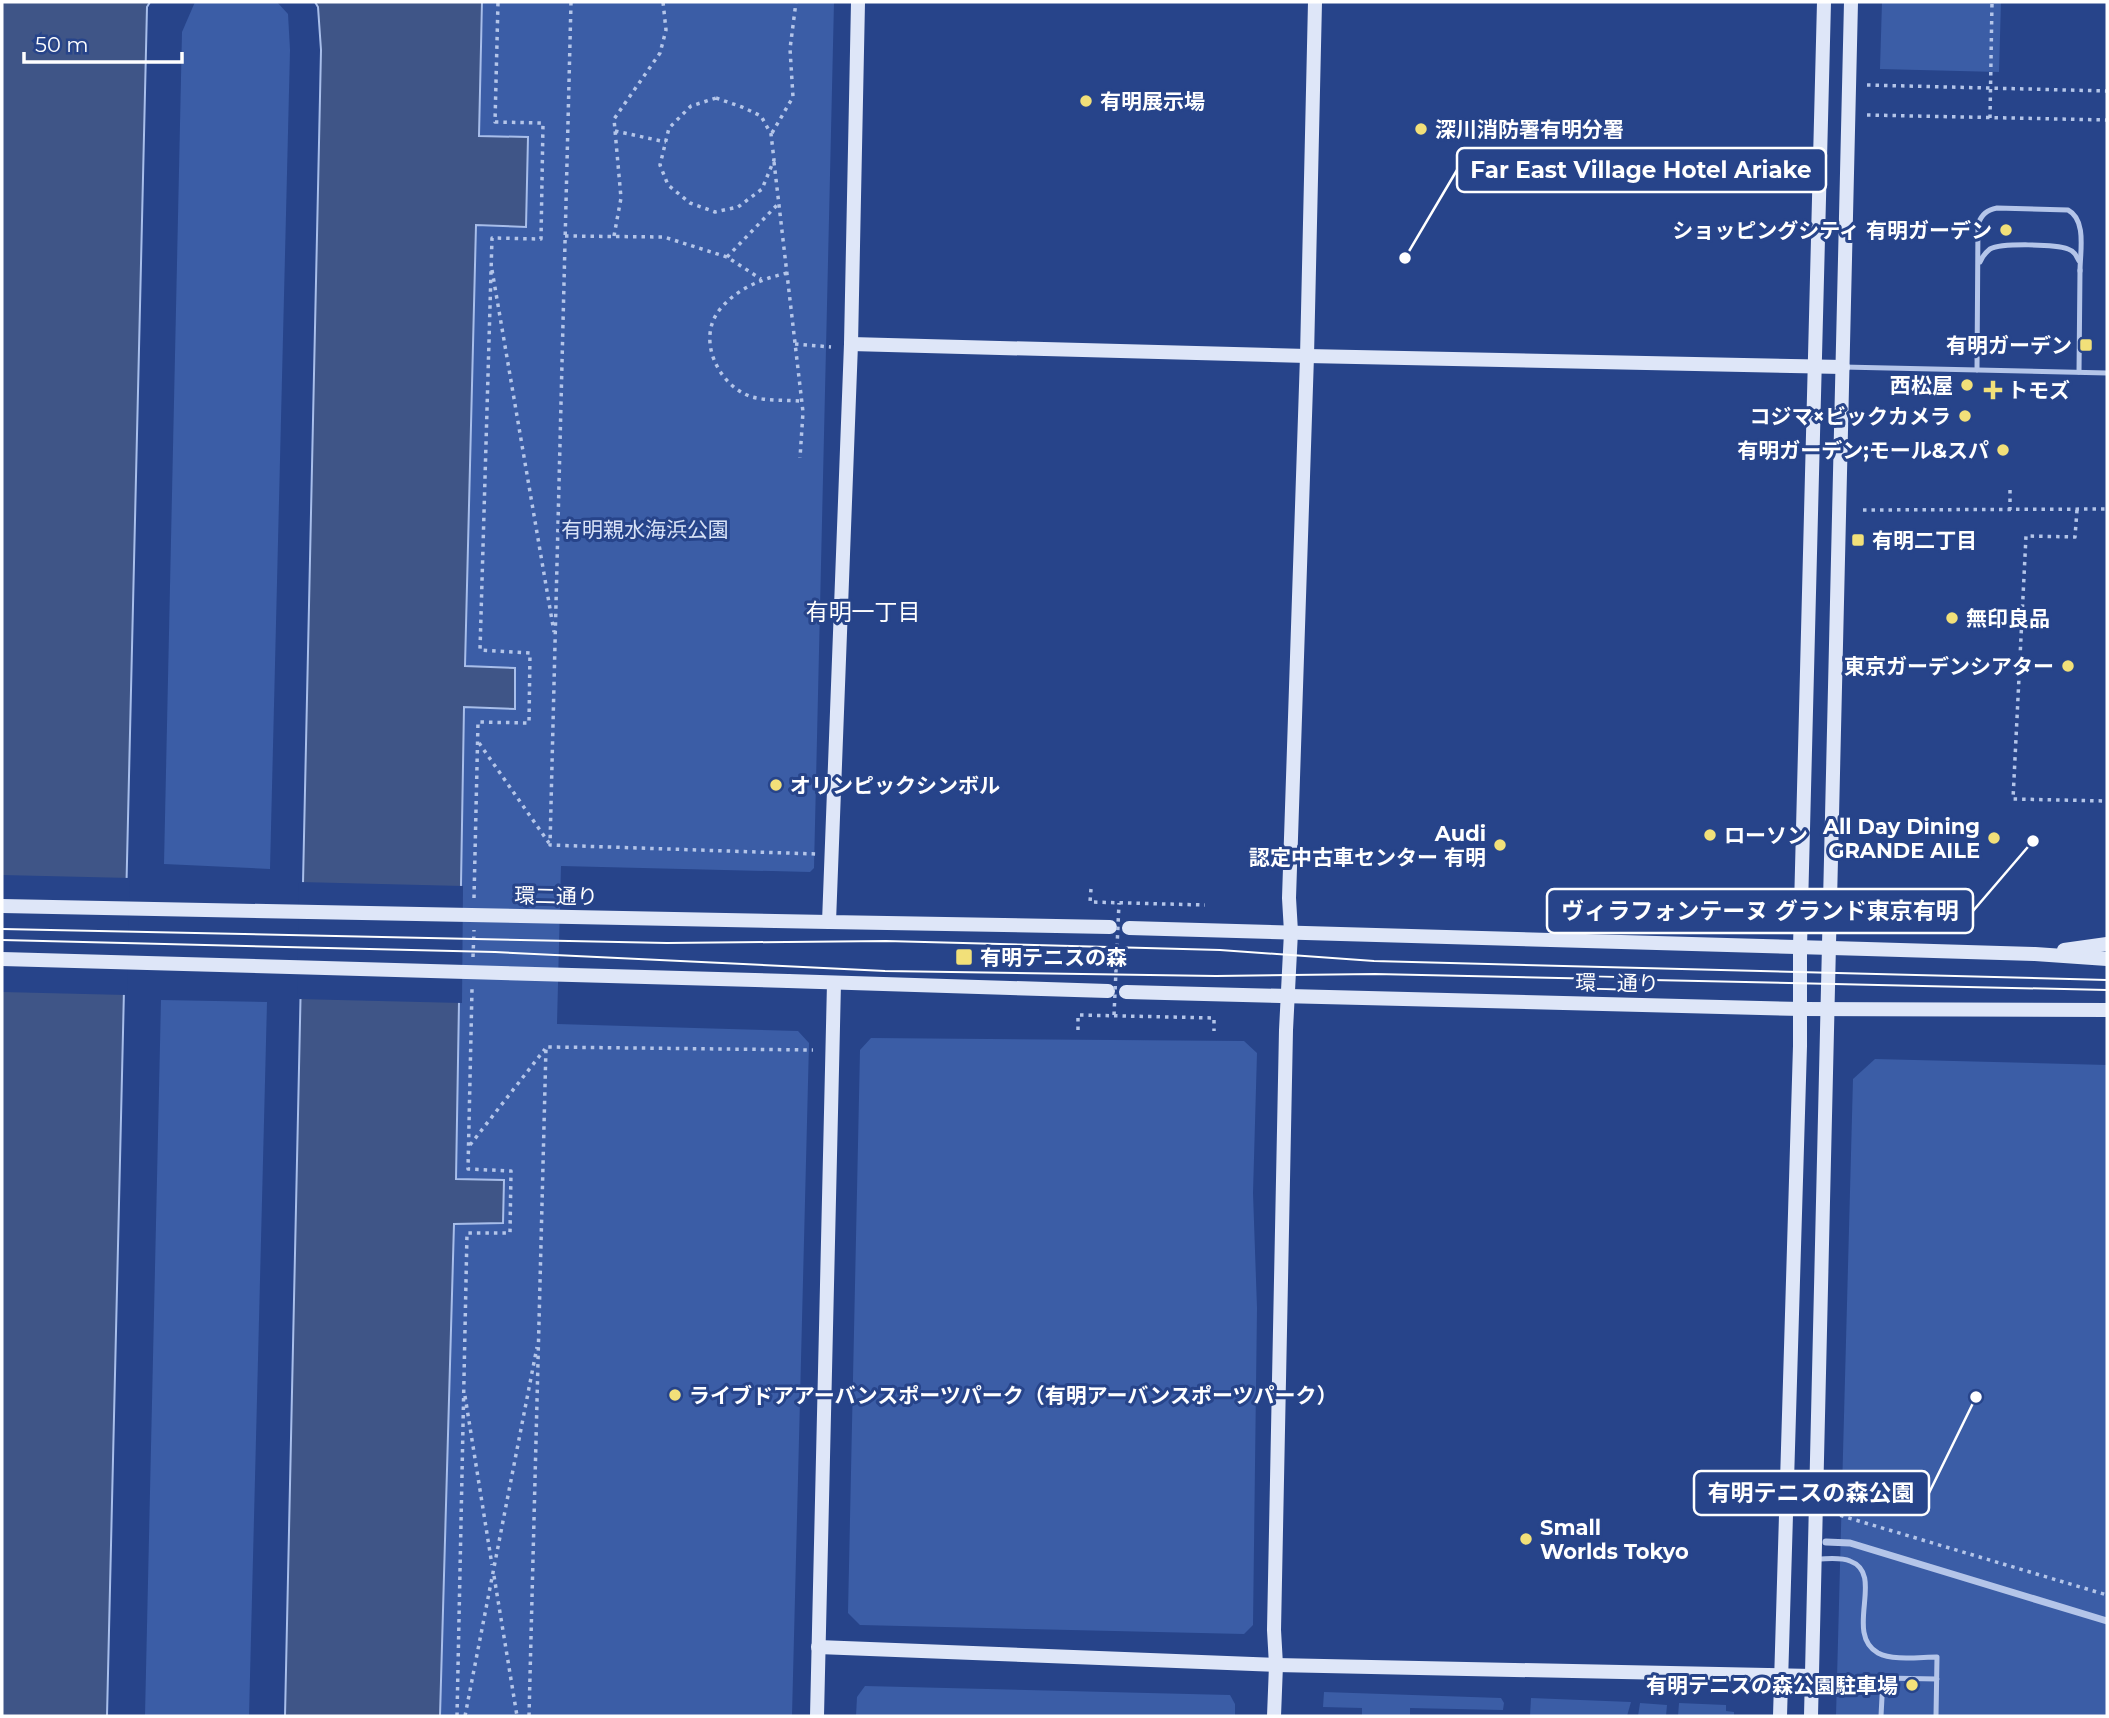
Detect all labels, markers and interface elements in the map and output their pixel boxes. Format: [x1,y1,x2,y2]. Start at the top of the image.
scale bar [24,21,182,65]
text: 50 m [35,32,89,57]
place label: 有明展示場 [1100,89,1205,114]
marker: 有明展示場 [1078,93,1094,109]
place label: 深川消防署有明分署 [1435,117,1624,142]
marker: 深川消防署有明分署 [1413,121,1429,137]
callout: Far East Village Hotel Ariake [1457,148,1826,192]
text: Far East Village Hotel Ariake [1470,156,1812,184]
place label: ショッピングシティ 有明ガーデン [1672,218,1992,243]
marker: ショッピングシティ 有明ガーデン [1998,222,2014,238]
place label: 有明ガーデン [1946,333,2072,358]
marker: 有明ガーデン [2078,337,2094,353]
place label: 西松屋 [1890,373,1953,398]
marker: 西松屋 [1959,377,1975,393]
place label: トモズ [2007,378,2070,403]
marker: トモズ [1985,382,2001,398]
place label: コジマ×ビックカメラ [1749,404,1951,429]
marker: コジマ×ビックカメラ [1957,408,1973,424]
place label: 有明ガーデン;モール&スパ [1737,438,1989,463]
marker: 有明ガーデン;モール&スパ [1995,442,2011,458]
park label: 有明親水海浜公園 [561,517,729,542]
place label: 有明二丁目 [1872,528,1977,553]
marker: 有明二丁目 [1850,532,1866,548]
district label: 有明一丁目 [806,598,921,626]
place label: 無印良品 [1966,606,2050,631]
marker: 無印良品 [1944,610,1960,626]
place label: 東京ガーデンシアター [1844,654,2054,679]
marker: 東京ガーデンシアター [2060,658,2076,674]
place label: オリンピックシンボル [790,773,1000,798]
marker: オリンピックシンボル [768,777,784,793]
place label: All Day Dining GRANDE AILE [1822,814,1980,863]
place label: Audi 認定中古車センター 有明 [1249,821,1486,870]
place label: ローソン [1724,823,1808,848]
marker: ローソン [1702,827,1718,843]
marker: All Day Dining GRANDE AILE [1986,830,2002,846]
marker: Audi 認定中古車センター 有明 [1492,837,1508,853]
street label: 環二通り [514,883,598,909]
callout: ヴィラフォンテーヌ グランド東京有明 [1547,889,1973,933]
text: ヴィラフォンテーヌ グランド東京有明 [1561,897,1959,925]
place label: 有明テニスの森 [980,945,1127,970]
marker: 有明テニスの森 [954,947,974,967]
street label: 環二通り [1575,970,1659,996]
place label: ライブドアアーバンスポーツパーク（有明アーバンスポーツパーク） [689,1383,1337,1408]
marker: ライブドアアーバンスポーツパーク（有明アーバンスポーツパーク） [667,1387,683,1403]
callout: 有明テニスの森公園 [1694,1471,1929,1515]
text: 有明テニスの森公園 [1708,1479,1915,1507]
place label: Small Worlds Tokyo [1540,1515,1689,1564]
marker: Small Worlds Tokyo [1518,1531,1534,1547]
place label: 有明テニスの森公園駐車場 [1646,1673,1898,1698]
marker: 有明テニスの森公園駐車場 [1904,1677,1920,1693]

